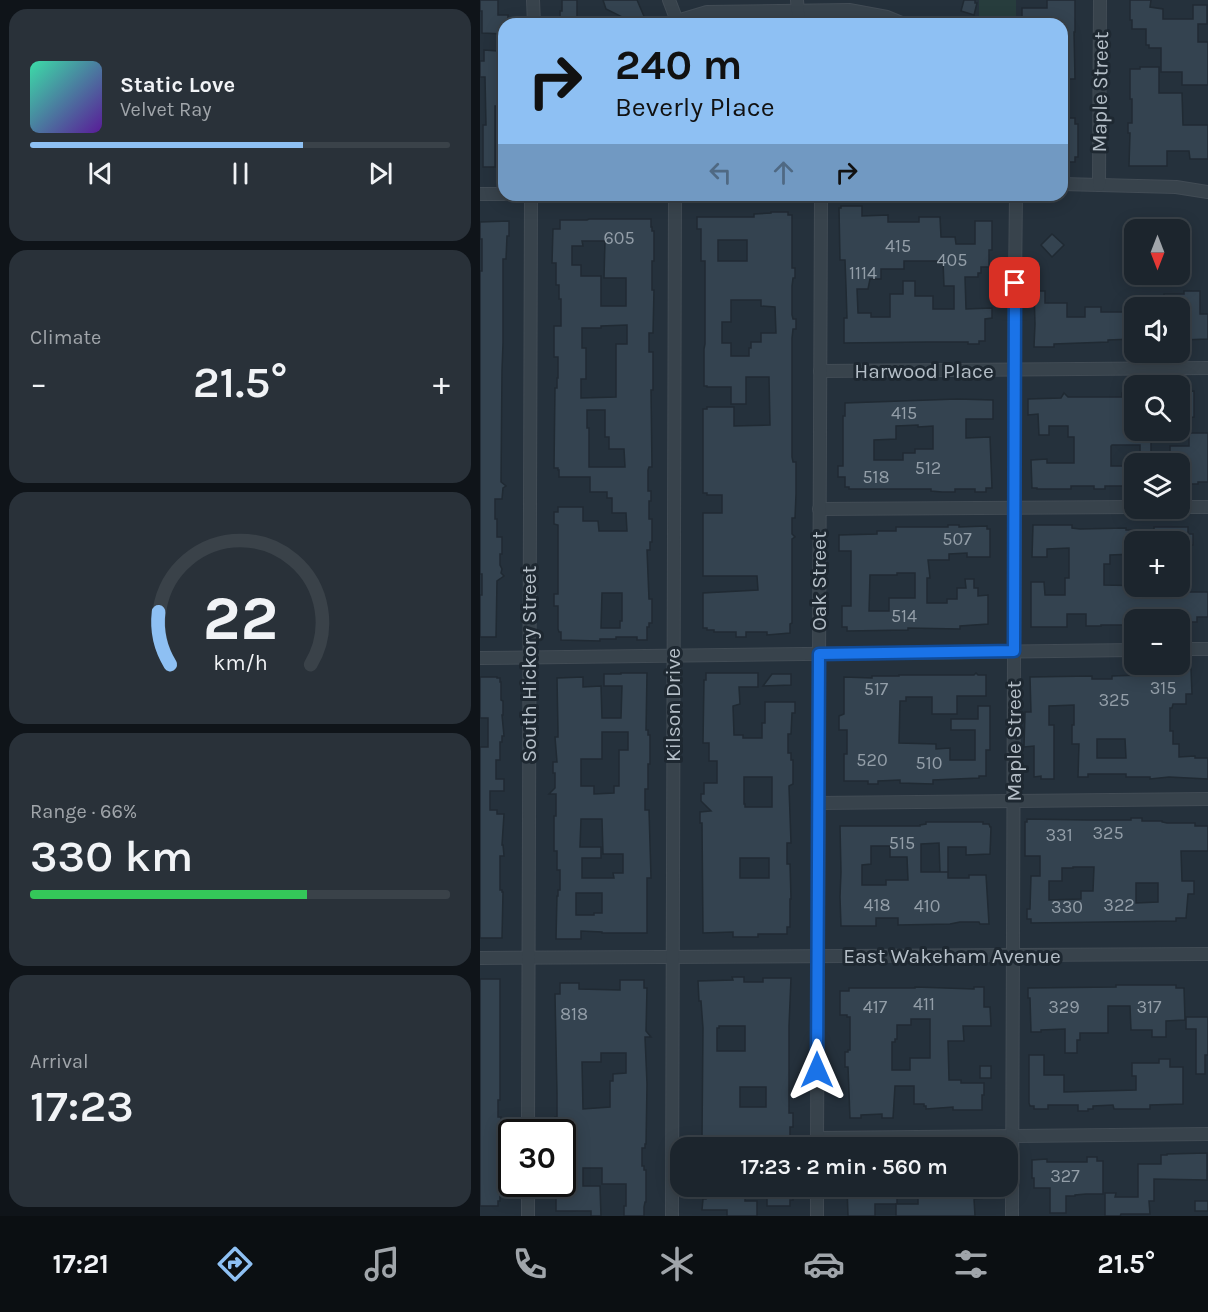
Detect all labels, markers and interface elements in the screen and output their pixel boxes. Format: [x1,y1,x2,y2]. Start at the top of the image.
street label: Maple Street [1087,31,1113,153]
text: 240 m [615,40,742,90]
icon: right [516,42,594,120]
text: Static Love [120,72,235,98]
text: Beverly Place [615,91,775,123]
text: Velvet Ray [120,98,212,121]
icon: left [704,156,737,189]
icon: ahead [767,156,800,189]
icon: right [830,156,863,189]
icon: previous [84,157,117,190]
icon: pause [224,157,257,190]
icon: next [364,157,397,190]
north arrow [1124,219,1190,285]
map controls [1124,219,1190,675]
house number: 605 [603,227,635,249]
house number: 415 [885,235,911,257]
house number: 405 [937,249,967,271]
pin [989,257,1040,308]
house number: 1114 [849,262,877,284]
icon: arrive [998,266,1031,299]
button: sound [1124,297,1190,363]
text: Climate [30,326,101,349]
text: 21.5° [193,356,287,408]
street label: Harwood Place [854,359,994,383]
text: − [30,364,47,402]
text: + [433,364,450,402]
button: search [1124,375,1190,441]
house number: 415 [891,402,917,424]
button: layers [1124,453,1190,519]
house number: 512 [915,457,941,479]
house number: 518 [862,466,890,488]
house number: 507 [942,528,972,550]
street label: Oak Street [807,531,831,631]
button: + [1124,531,1190,597]
street label: South Hickory Street [517,565,541,762]
text: 22 [202,582,278,655]
house number: 514 [891,605,917,627]
button: − [1124,609,1190,675]
street label: Kilson Drive [661,648,685,762]
text: km/h [213,650,267,675]
house number: 315 [1150,677,1176,699]
house number: 517 [864,678,889,700]
street label: Maple Street [1002,680,1026,801]
house number: 325 [1098,689,1130,711]
house number: 520 [856,749,888,771]
house number: 510 [916,752,942,774]
text: Range · 66% [30,800,137,823]
house number: 325 [1092,822,1124,844]
house number: 331 [1045,824,1073,846]
text: 330 km [30,830,193,882]
house number: 515 [889,832,915,854]
house number: 418 [863,894,891,916]
house number: 322 [1103,894,1135,916]
house number: 410 [914,895,940,917]
house number: 330 [1051,896,1083,918]
street label: East Wakeham Avenue [843,944,1061,968]
house number: 411 [913,993,935,1015]
house number: 417 [863,996,888,1018]
house number: 329 [1048,996,1080,1018]
house number: 317 [1136,996,1162,1018]
house number: 818 [560,1003,588,1025]
position arrow [785,1038,849,1102]
text: Arrival [30,1050,89,1073]
text: 17:23 [30,1080,134,1132]
speed limit sign: 30 [498,1119,576,1197]
text: 17:23 · 2 min · 560 m [740,1154,948,1180]
house number: 327 [1050,1165,1080,1187]
icon: directions [214,1243,256,1285]
icon: music [361,1243,403,1285]
icon: phone [509,1243,551,1285]
icon: climate [656,1243,698,1285]
icon: car [803,1243,845,1285]
icon: filters [950,1243,992,1285]
text: 17:21 [53,1248,109,1280]
text: 21.5° [1097,1248,1155,1280]

